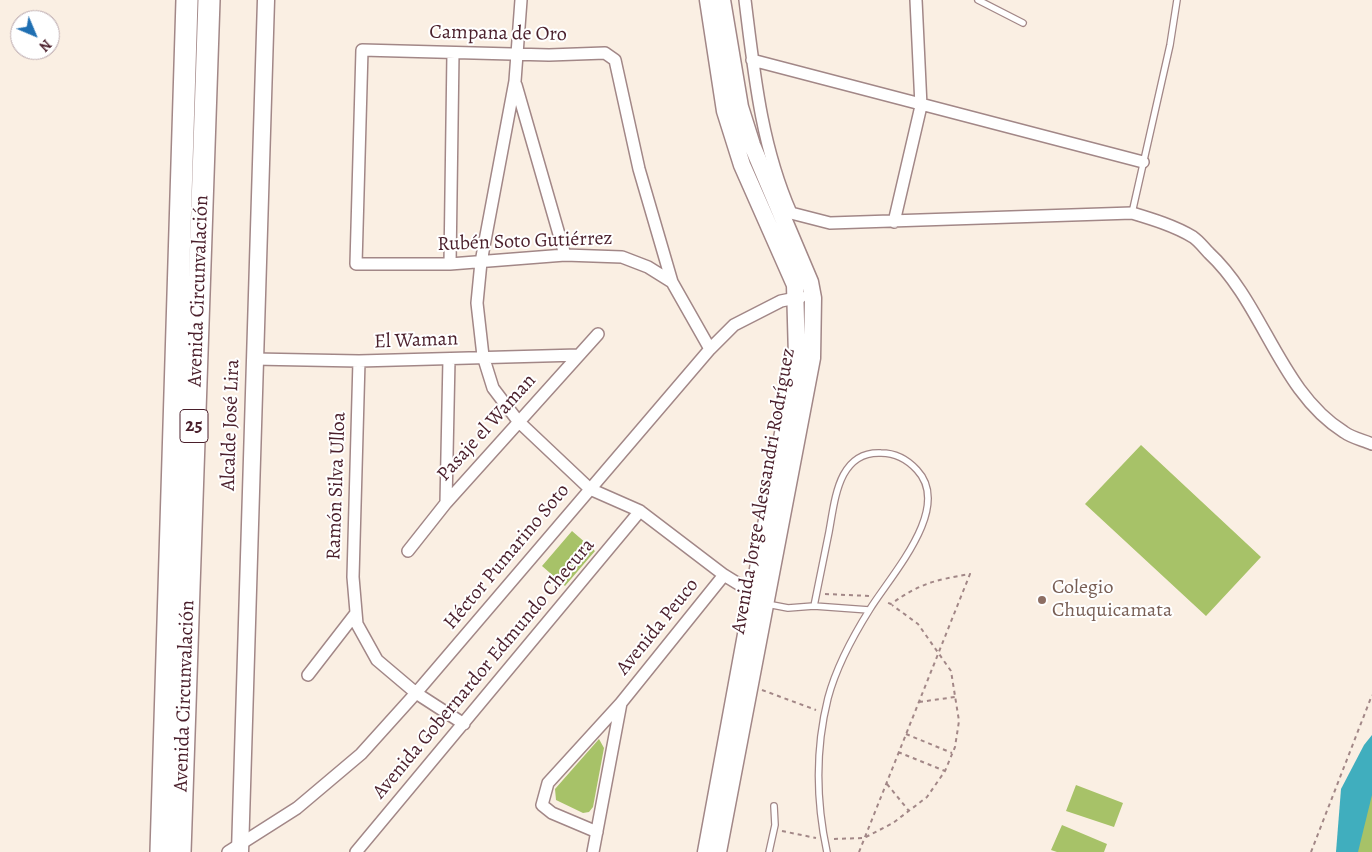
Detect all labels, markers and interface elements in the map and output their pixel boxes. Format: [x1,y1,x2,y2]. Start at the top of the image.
north arrow [10,10,60,60]
street label: Campana de Oro [429,21,567,47]
text: N [35,35,56,56]
street label: Avenida Circunvalación [184,195,214,387]
street label: Rubén Soto Gutiérrez [437,227,613,257]
street label: El Waman [374,328,458,354]
street label: Avenida Jorge Alessandri Rodríguez [727,346,801,636]
street label: Alcalde José Lira [217,359,245,491]
street label: Pasaje el Waman [432,369,542,487]
road number: 25 [180,410,208,442]
street label: Ramón Silva Ulloa [322,412,352,560]
street label: Héctor Pumarino Soto [439,479,575,635]
street label: Avenida Gobernardor Edmundo Checura [368,534,600,804]
street label: Avenida Peuco [612,574,704,680]
place label: Colegio Chuquicamata [1052,576,1172,623]
marker: Colegio Chuquicamata [1036,594,1048,606]
street label: Avenida Circunvalación [170,600,200,792]

